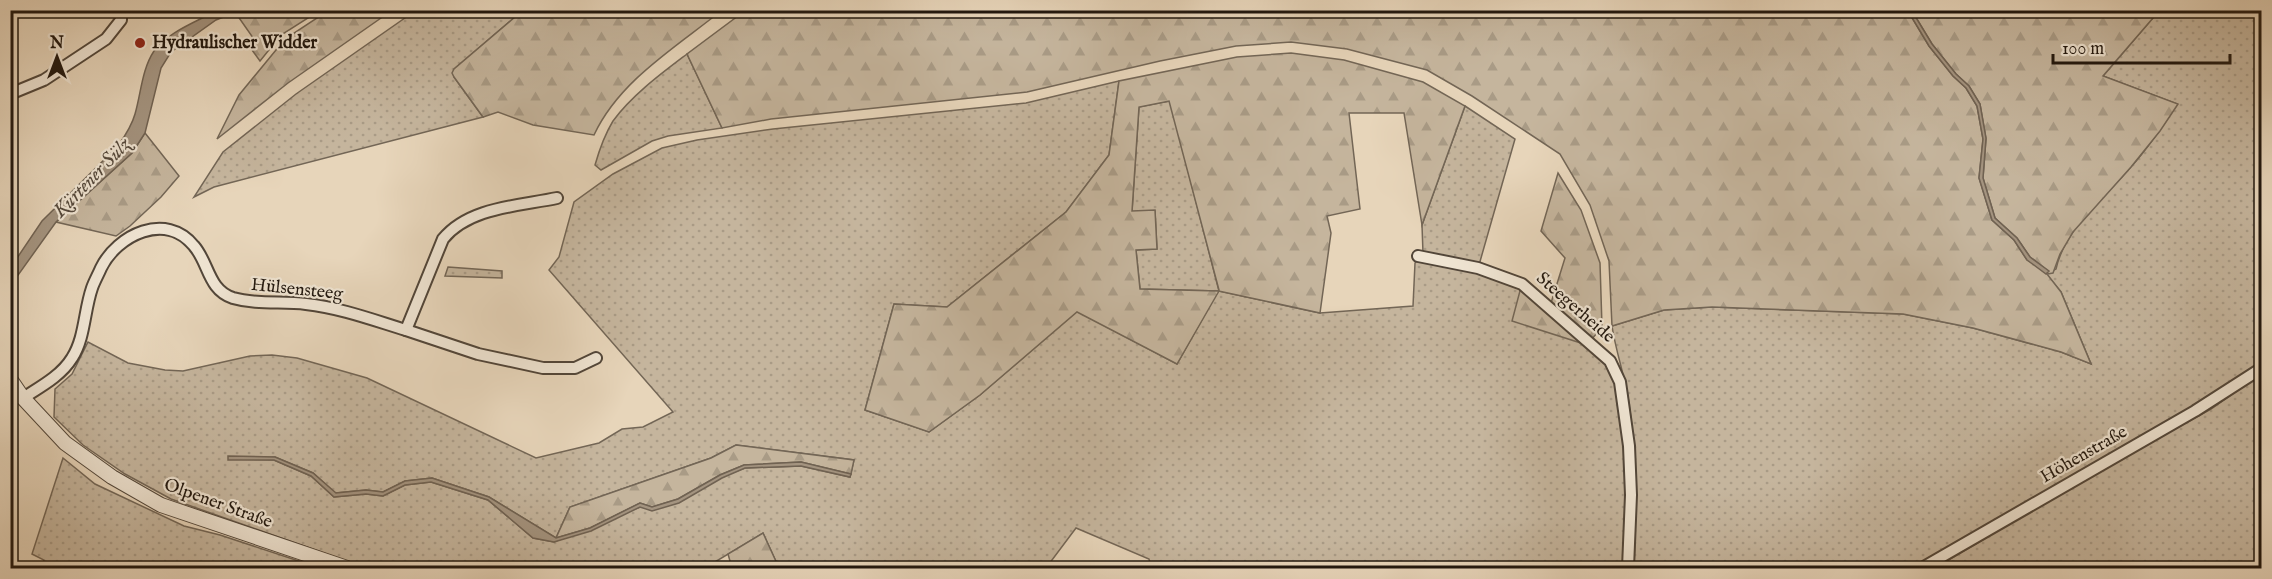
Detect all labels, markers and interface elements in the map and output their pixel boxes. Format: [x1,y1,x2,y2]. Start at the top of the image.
north arrow [27,27,87,87]
scale bar [2053,27,2230,65]
place label: Hydraulischer Widder [152,32,317,55]
text: N [49,34,64,54]
marker: Hydraulischer Widder [133,36,147,50]
text: 100 m [2062,38,2104,61]
water label: Kürtener Sülz [47,131,138,224]
street label: Steegerheide [1531,268,1619,348]
street label: Hülsensteeg [250,274,344,306]
street label: Höhenstraße [2036,421,2132,489]
street label: Olpener Straße [161,474,275,534]

